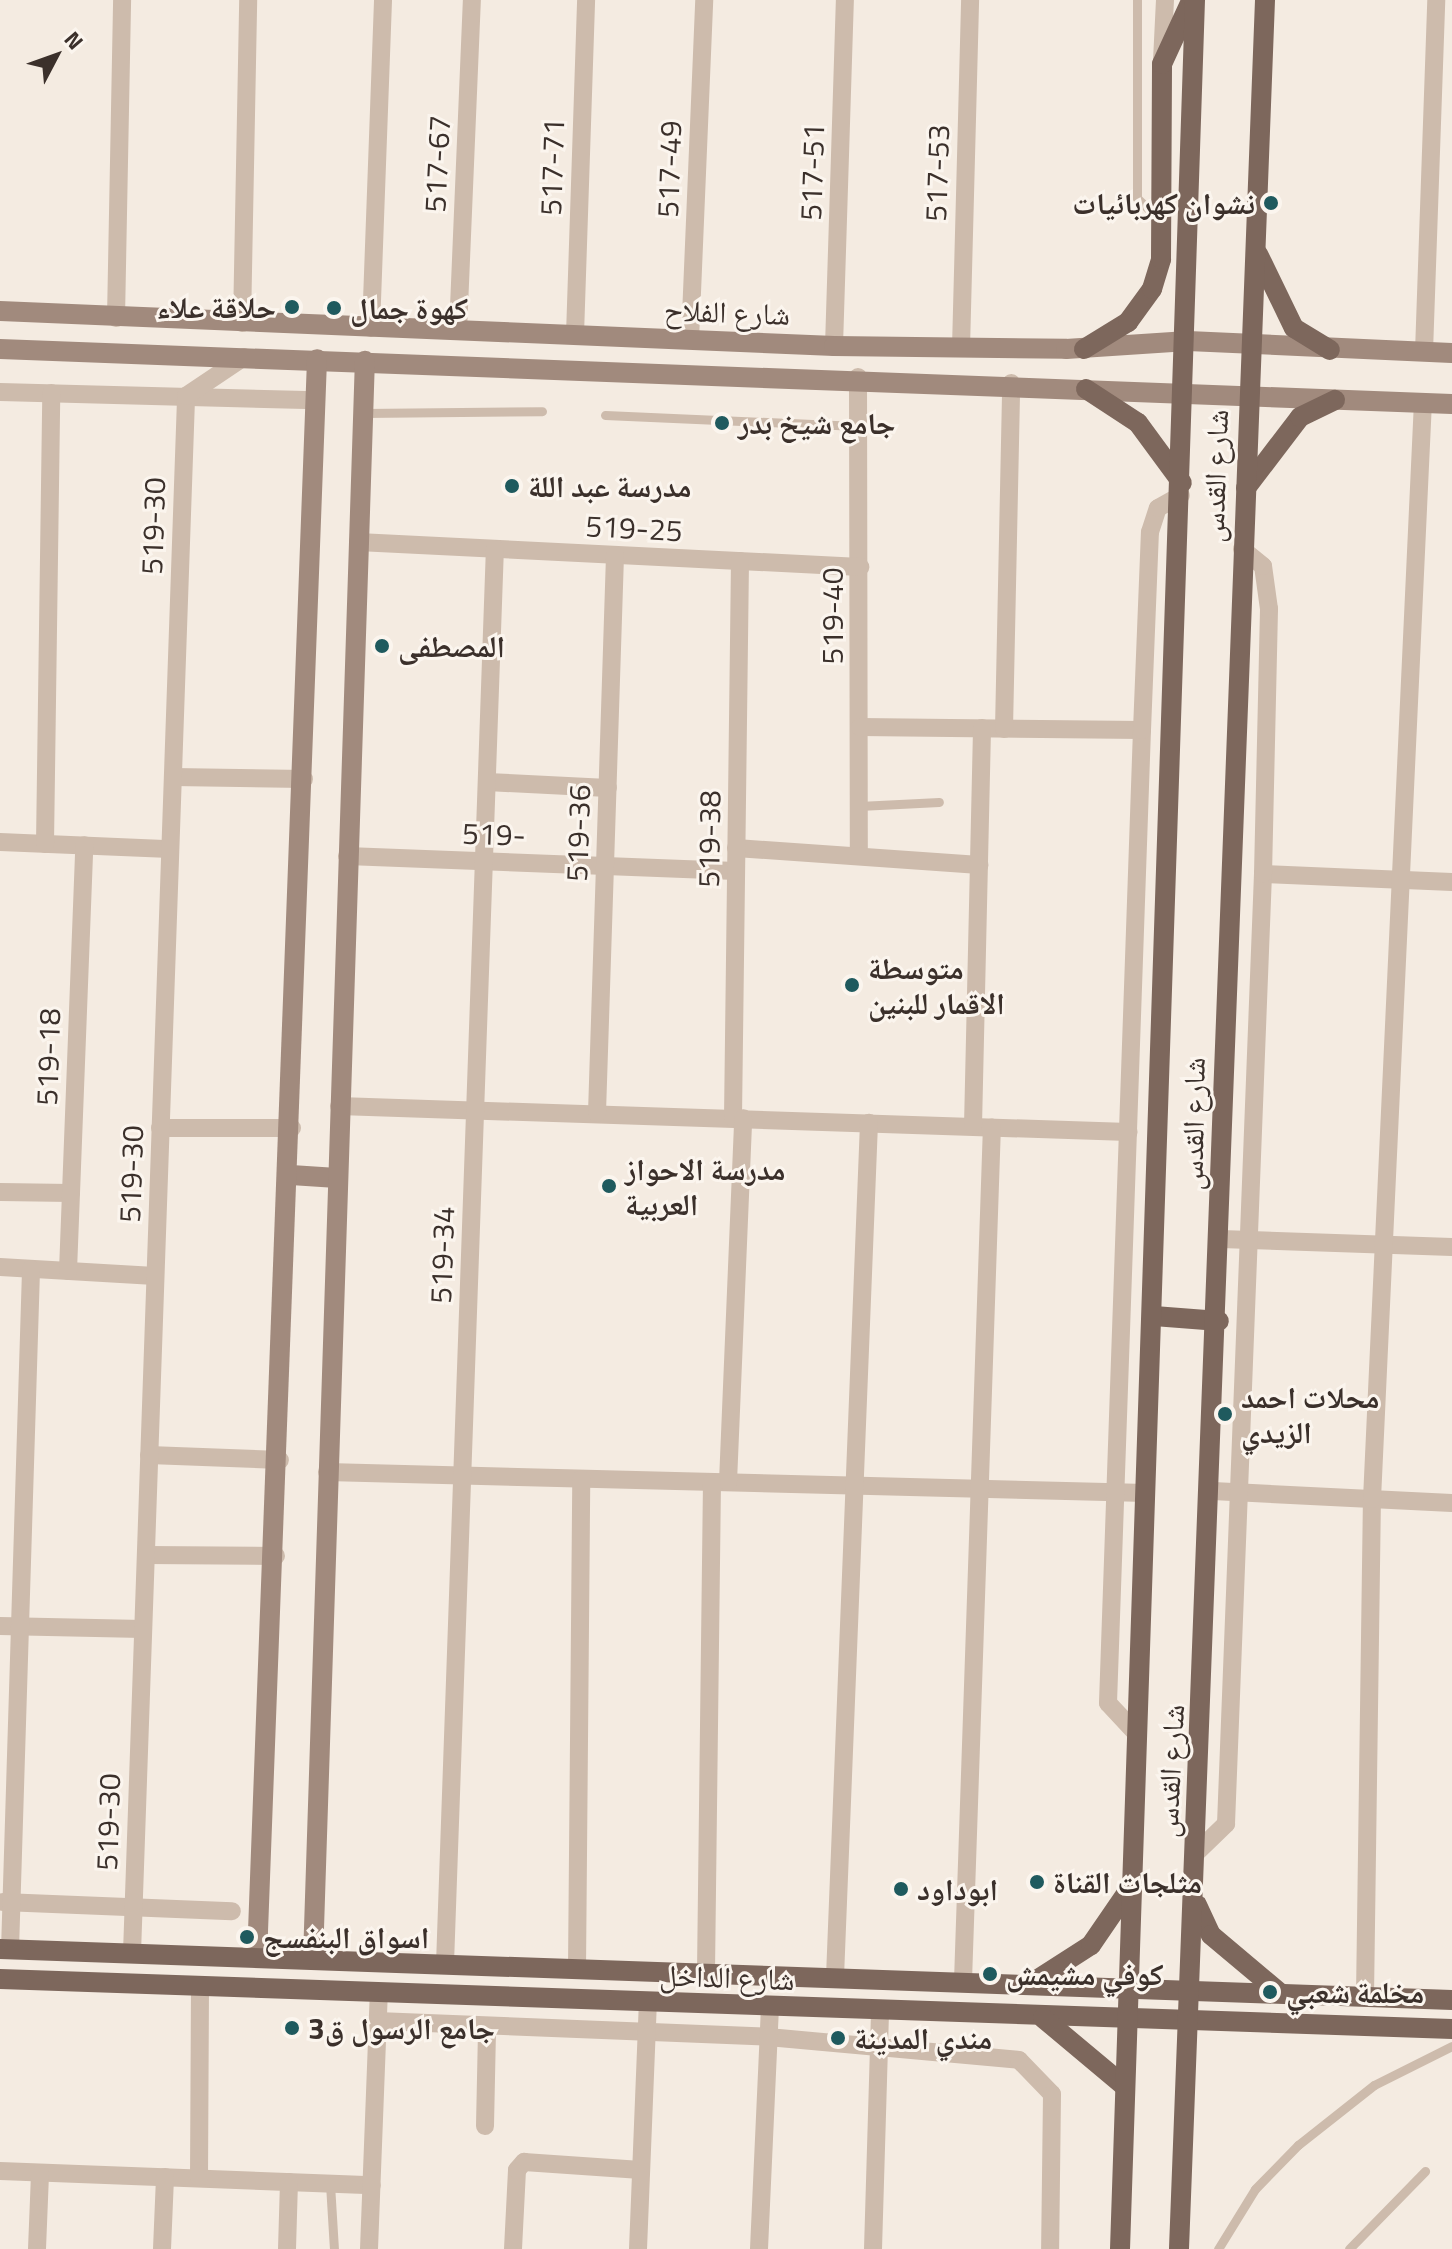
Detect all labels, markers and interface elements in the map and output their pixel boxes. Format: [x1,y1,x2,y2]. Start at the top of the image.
north arrow [16,16,96,96]
text: N [56,23,92,57]
street label: 517-67 [416,115,458,213]
street label: 517-71 [532,118,572,216]
street label: 517-49 [649,120,689,218]
street label: 517-51 [792,123,832,221]
street label: 517-53 [917,124,957,222]
place label: نشوان كهربائيات [1072,185,1255,221]
marker: نشوان كهربائيات [1262,194,1280,212]
place label: حلاقة علاء [156,289,276,325]
place label: كهوة جمال [350,290,468,326]
street label: شارع الفلاح [663,292,791,332]
marker: حلاقة علاء [283,298,301,316]
marker: كهوة جمال [325,299,343,317]
place label: جامع شيخ بدر [738,405,895,441]
street label: شارع القدس [1195,409,1235,543]
marker: جامع شيخ بدر [713,414,731,432]
place label: مدرسة عبد اللة [528,468,691,504]
street label: 519-30 [133,477,173,575]
marker: مدرسة عبد اللة [503,477,521,495]
street label: 519-25 [585,507,683,549]
street label: 519-40 [814,567,850,665]
place label: المصطفى [398,628,505,664]
marker: المصطفى [373,637,391,655]
street label: 519-36 [558,784,598,882]
street label: 519-38 [690,790,728,888]
street label: 519- [462,815,526,853]
place label: متوسطة الاقمار للبنين [868,950,1005,1020]
marker: متوسطة الاقمار للبنين [843,976,861,994]
street label: 519-18 [28,1008,68,1106]
street label: شارع القدس [1174,1057,1212,1191]
street label: 519-30 [111,1125,151,1223]
place label: مدرسة الاحواز العربية [625,1151,785,1222]
marker: مدرسة الاحواز العربية [600,1177,618,1195]
street label: 519-34 [422,1206,462,1304]
place label: محلات احمد الزيدي [1241,1379,1380,1450]
marker: محلات احمد الزيدي [1216,1405,1234,1423]
street label: شارع القدس [1149,1703,1191,1839]
street label: 519-30 [88,1773,128,1871]
place label: مثلجات القناة [1053,1864,1202,1900]
place label: ابوداود [917,1871,998,1907]
marker: مثلجات القناة [1028,1873,1046,1891]
marker: ابوداود [892,1880,910,1898]
place label: اسواق البنفسج [263,1919,429,1955]
marker: اسواق البنفسج [238,1928,256,1946]
place label: كوفي مشيمش [1006,1956,1163,1992]
street label: شارع الداخل [659,1957,795,1997]
marker: كوفي مشيمش [981,1965,999,1983]
place label: مخلمة شعبي [1286,1974,1424,2010]
marker: مخلمة شعبي [1261,1983,1279,2001]
place label: جامع الرسول ق3 [308,2010,495,2046]
marker: جامع الرسول ق3 [283,2019,301,2037]
place label: مندي المدينة [854,2020,992,2056]
marker: مندي المدينة [829,2029,847,2047]

